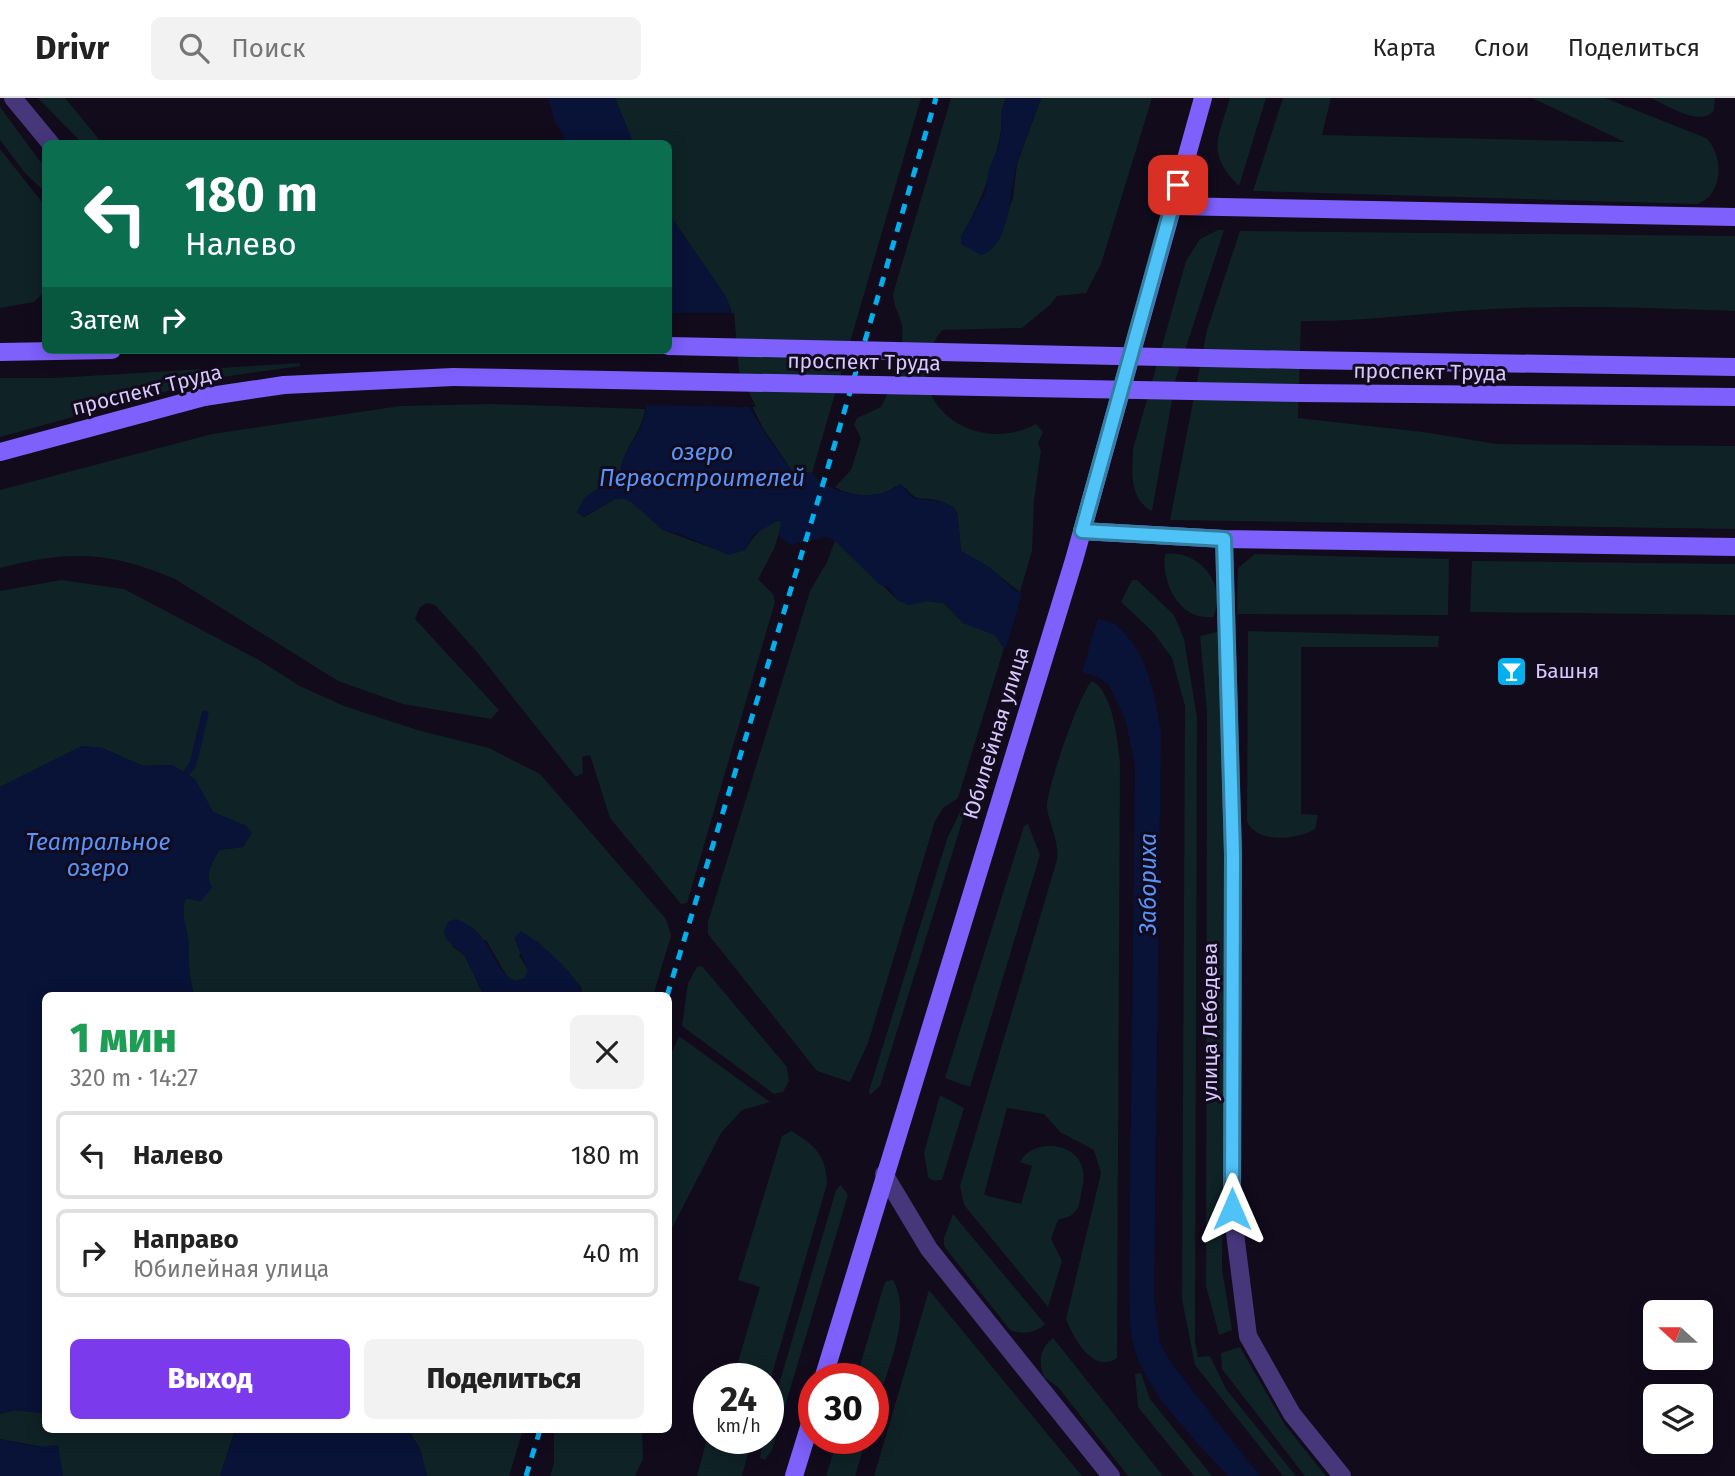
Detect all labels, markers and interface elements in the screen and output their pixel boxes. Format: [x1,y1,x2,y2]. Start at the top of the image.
search box [151,17,641,80]
text: Drivr [35,28,109,68]
icon: search [175,29,213,67]
text: Поиск [231,33,305,64]
text: Карта [1372,34,1436,62]
text: Слои [1474,34,1530,62]
text: Поделиться [1568,34,1700,62]
pin [1148,155,1208,215]
text: 180 m [185,165,318,224]
icon: arrive [1159,166,1197,204]
icon: left [70,168,161,259]
text: Налево [185,225,297,263]
icon: right [154,301,192,339]
text: Затем [70,305,140,336]
street label: проспект Труда [787,348,941,376]
street label: проспект Труда [1353,358,1507,386]
street label: проспект Труда [69,359,225,421]
water label: озеро Первостроителей [599,438,805,492]
street label: Юбилейная улица [957,643,1035,823]
bar icon: Башня [1495,654,1529,688]
place label: Башня [1535,658,1599,684]
water label: Театральное озеро [26,828,170,882]
water label: Забориха [1134,833,1162,936]
street label: улица Лебедева [1197,943,1223,1101]
text: 1 мин [70,1013,177,1063]
button: close [570,1015,644,1089]
text: 320 m · 14:27 [70,1064,198,1092]
icon: left [74,1136,112,1174]
text: Налево [133,1140,223,1171]
text: 180 m [571,1140,640,1171]
position arrow [1195,1172,1269,1246]
text: Направо [133,1224,239,1255]
icon: right [74,1234,112,1272]
text: 40 m [582,1238,640,1269]
text: Юбилейная улица [133,1255,329,1283]
north arrow [1643,1300,1713,1370]
map controls [1643,1300,1713,1454]
button: Выход [70,1339,350,1419]
button: Поделиться [364,1339,644,1419]
speed limit sign: 30 [798,1363,889,1454]
text: 24 [720,1378,757,1420]
button: layers [1643,1384,1713,1454]
text: km/h [716,1415,761,1437]

